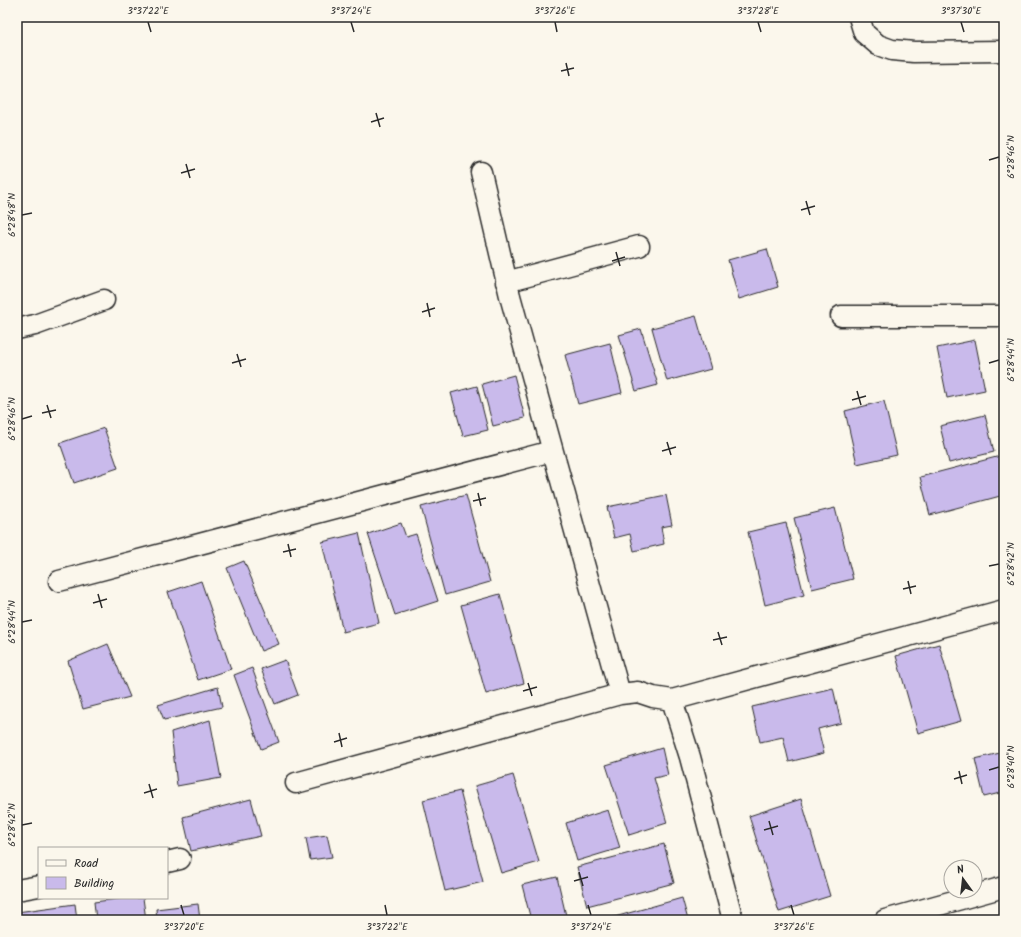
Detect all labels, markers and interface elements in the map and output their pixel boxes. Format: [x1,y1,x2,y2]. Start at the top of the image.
text: 3°37'22"E [127,3,170,19]
text: 3°37'24"E [330,3,373,19]
text: 3°37'26"E [534,3,577,19]
text: 3°37'28"E [737,3,780,19]
text: 3°37'30"E [941,3,983,19]
text: 6°28'46"N [1003,135,1019,179]
text: 6°28'48"N [4,193,20,237]
text: 6°28'44"N [1003,338,1019,382]
text: 6°28'46"N [4,397,20,441]
text: 6°28'42"N [1003,542,1019,586]
text: 6°28'44"N [4,600,20,644]
text: 6°28'40"N [1003,745,1019,788]
text: 6°28'42"N [4,803,20,847]
legend [38,847,168,899]
text: Road [74,854,99,873]
north arrow [943,859,983,899]
text: N [955,861,966,880]
text: Building [74,874,114,893]
text: 3°37'20"E [164,919,206,935]
text: 3°37'22"E [366,919,409,935]
text: 3°37'24"E [570,919,613,935]
text: 3°37'26"E [773,919,816,935]

